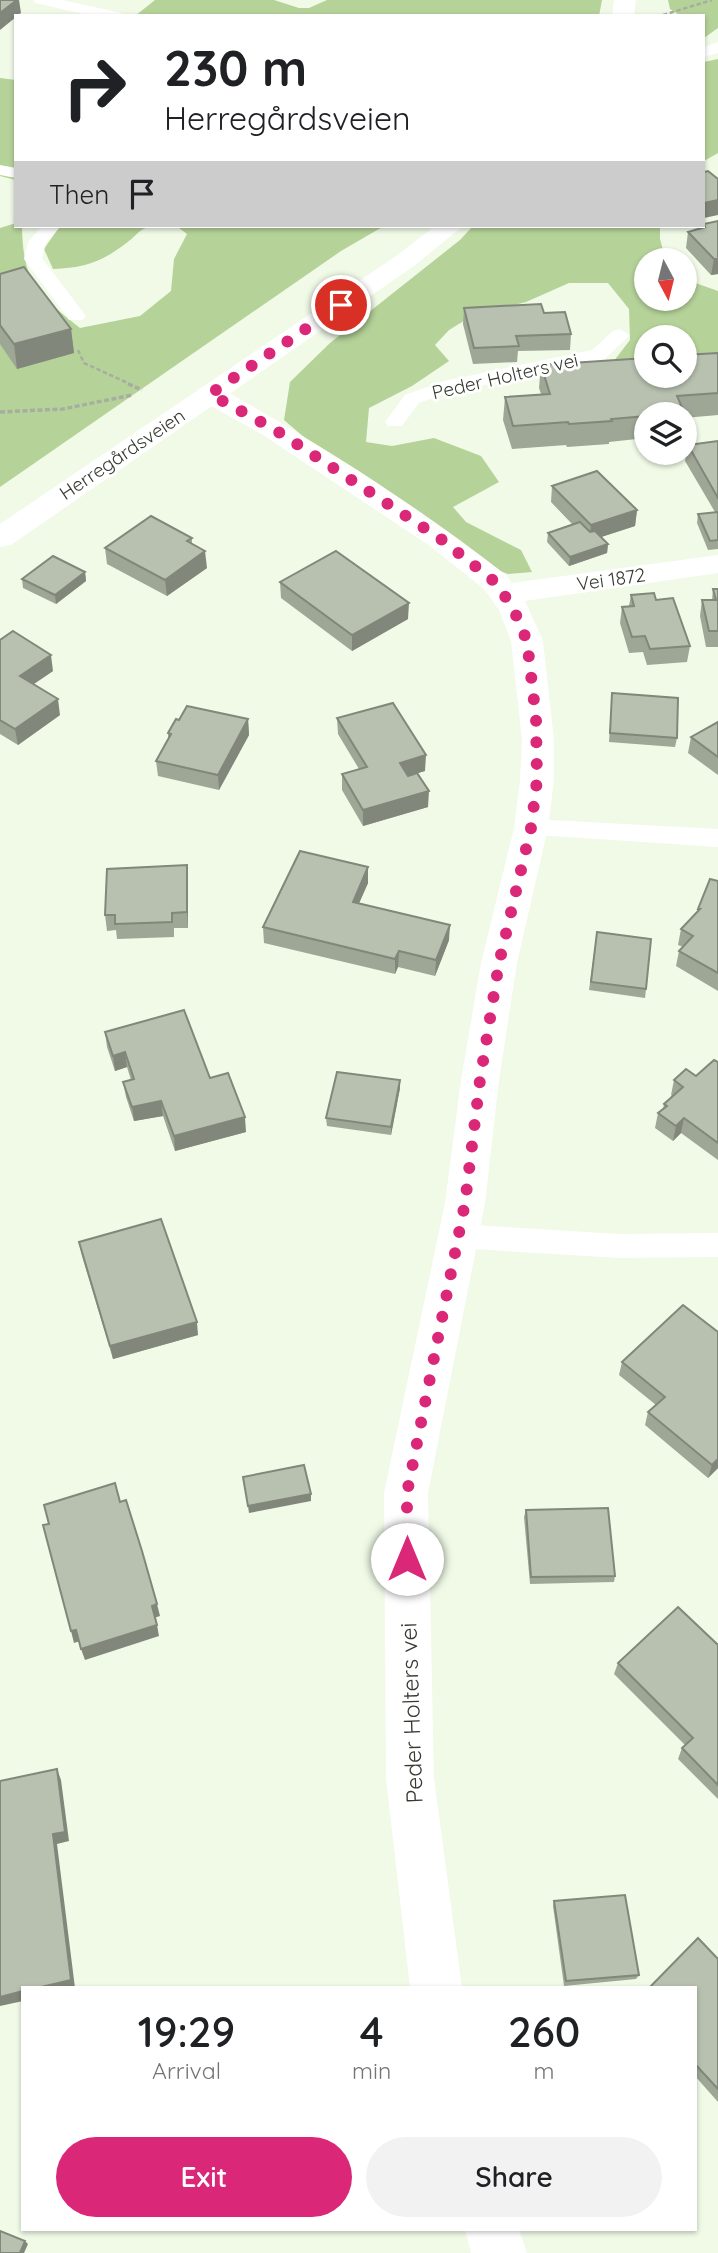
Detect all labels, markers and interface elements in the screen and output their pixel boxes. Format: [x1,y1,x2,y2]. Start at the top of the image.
text: 230 m [164,37,307,98]
icon: right [49,42,140,133]
text: Herregårdsveien [164,98,410,138]
icon: arrive [123,175,161,213]
text: Then [49,178,109,211]
north arrow [634,248,696,312]
map controls [634,248,697,465]
pin [311,275,371,335]
icon: arrive [322,286,360,324]
button: search [634,325,697,388]
street label: Peder Holters vei [430,348,580,404]
button: layers [634,402,697,465]
street label: Herregårdsveien [55,403,189,505]
street label: Vei 1872 [575,562,647,596]
position arrow [370,1522,444,1596]
street label: Peder Holters vei [393,1622,429,1804]
text: 19:29 [138,2005,235,2058]
text: 4 [360,2005,384,2058]
text: 260 [508,2005,580,2058]
text: Arrival [152,2056,221,2085]
text: min [352,2056,391,2085]
text: m [534,2056,555,2085]
button: Exit [56,2137,352,2217]
button: Share [366,2137,662,2217]

